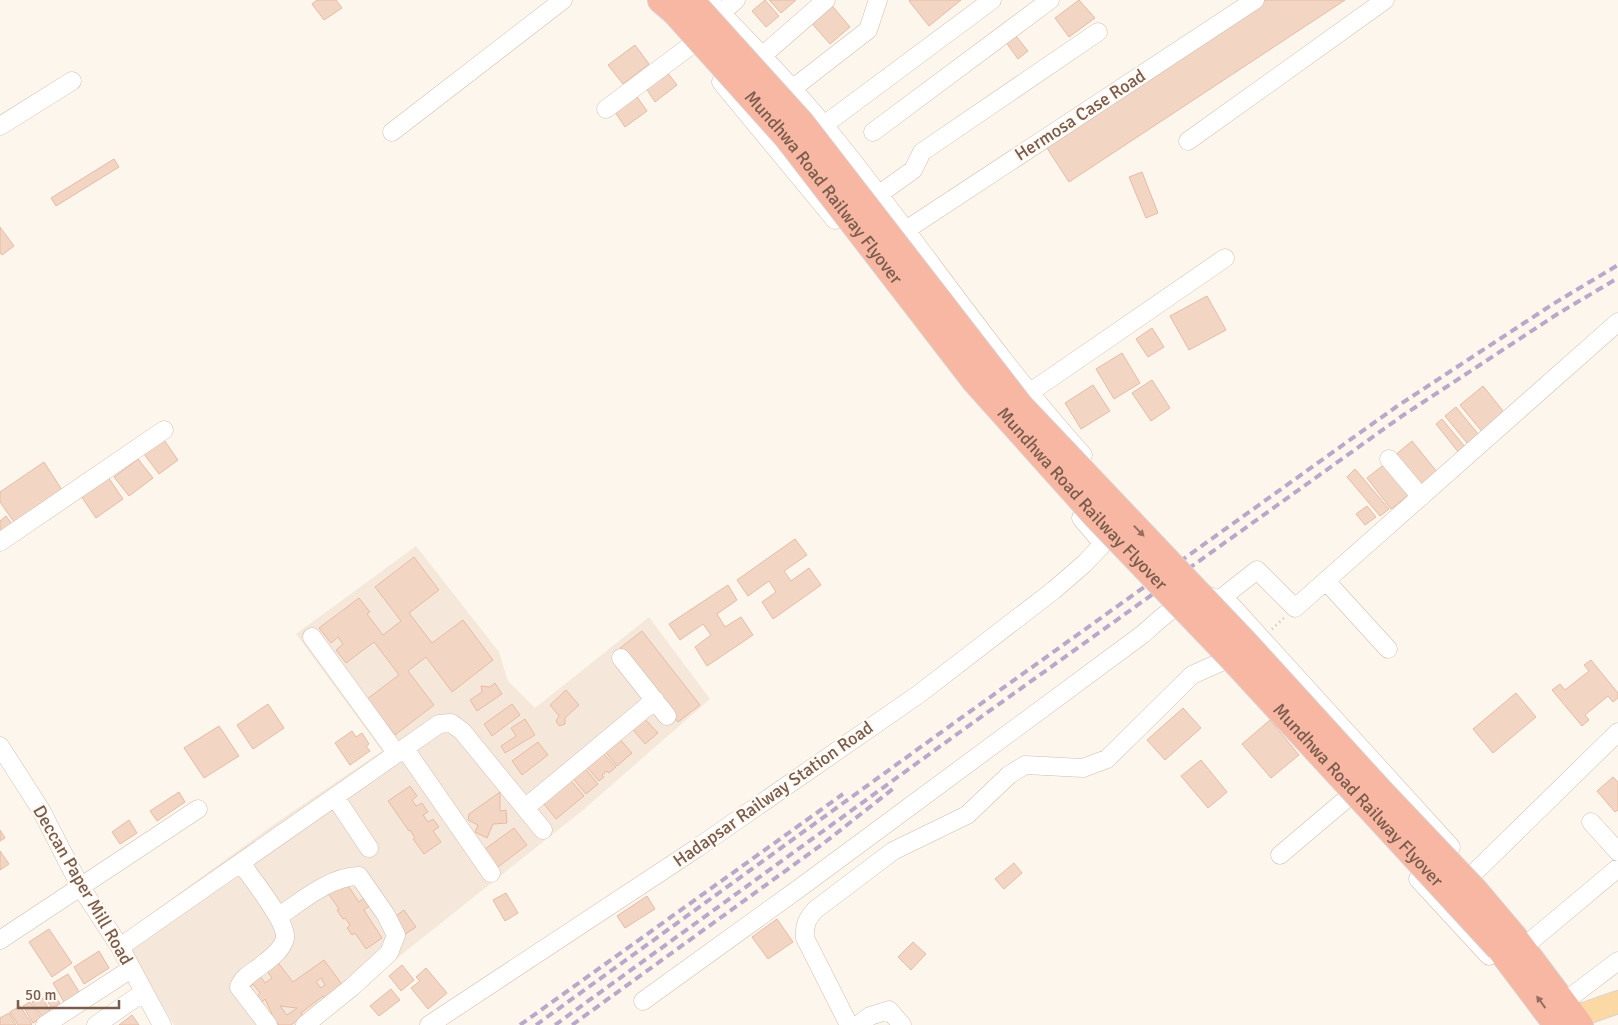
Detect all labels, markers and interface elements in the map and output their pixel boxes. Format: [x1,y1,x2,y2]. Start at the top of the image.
street label: Hermosa Case Road [1010,64,1150,166]
street label: Mundhwa Road Railway Flyover [740,86,908,289]
street label: Mundhwa Road Railway Flyover [992,402,1172,595]
one-way arrow [1133,525,1145,537]
street label: Mundhwa Road Railway Flyover [1268,699,1448,891]
street label: Hadapsar Railway Station Road [669,716,877,872]
street label: Deccan Paper Mill Road [28,801,138,969]
scale bar [18,978,119,1010]
text: 50 m [25,986,56,1004]
one-way arrow [1536,995,1546,1009]

